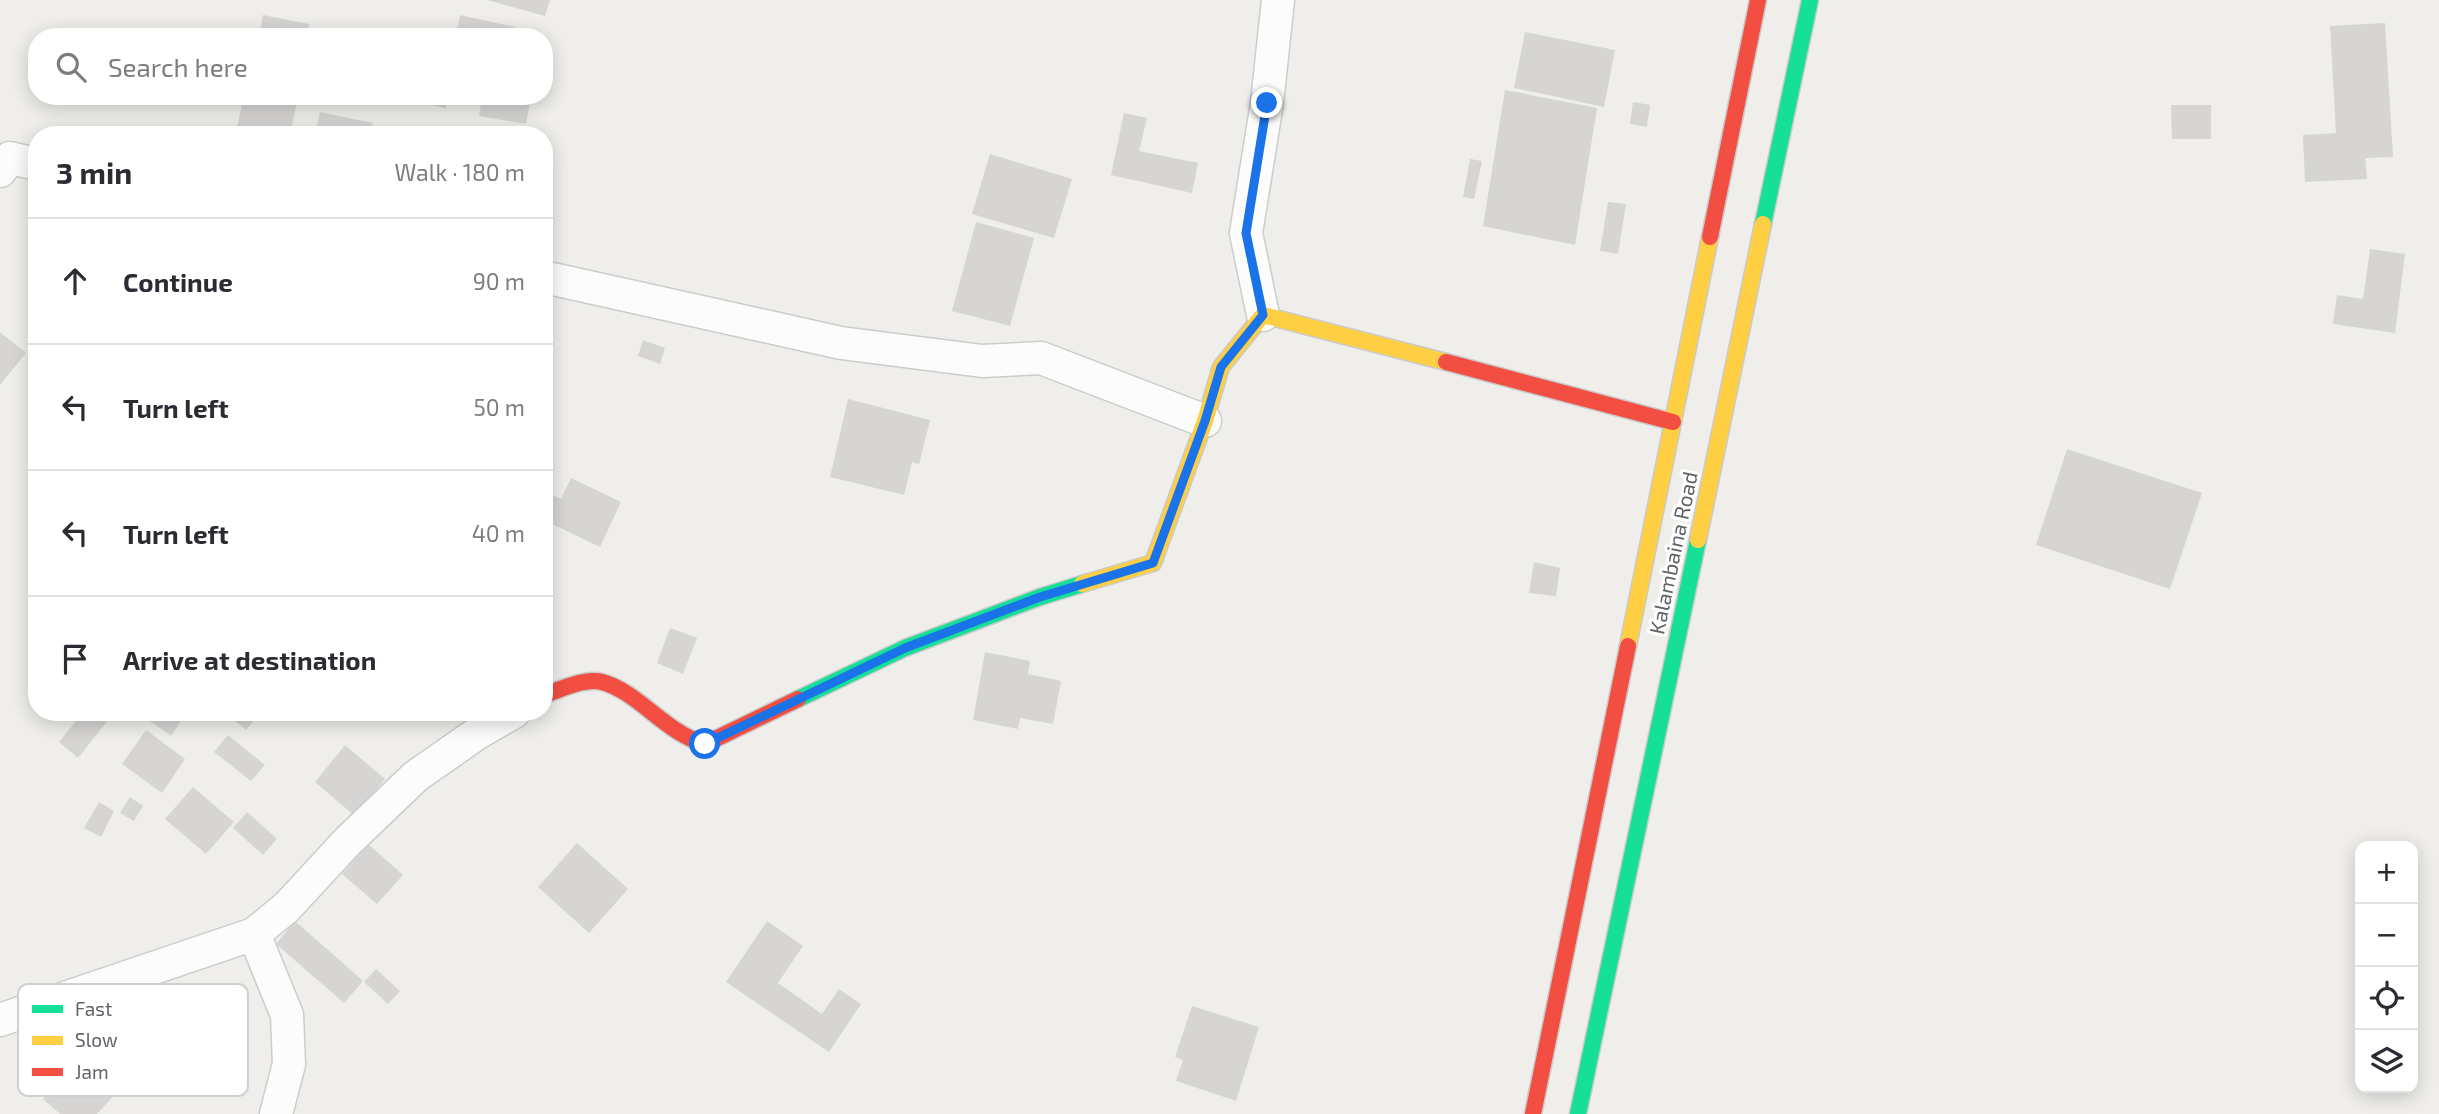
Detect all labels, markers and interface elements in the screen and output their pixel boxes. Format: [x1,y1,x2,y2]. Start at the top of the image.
search box [28,28,553,105]
icon: search [52,48,90,86]
text: Search here [108,51,248,82]
route end [1251,87,1282,118]
text: 3 min [56,154,132,190]
text: Walk · 180 m [395,158,525,186]
icon: ahead [56,262,94,300]
text: Continue [123,266,233,297]
text: 90 m [473,267,525,295]
icon: left [56,388,94,426]
text: Turn left [123,392,229,423]
text: 50 m [474,393,525,421]
street label: Kalambaina Road [1643,469,1702,636]
icon: left [56,514,94,552]
text: Turn left [123,518,229,549]
text: 40 m [472,519,525,547]
icon: arrive [56,640,94,678]
text: Arrive at destination [123,644,376,675]
route start [689,728,720,759]
map controls [2355,841,2418,1093]
button: + [2355,841,2418,904]
button: − [2355,904,2418,967]
button: locate [2355,967,2418,1030]
legend [18,984,248,1096]
text: Fast [75,997,112,1020]
text: Slow [75,1028,118,1051]
button: layers [2355,1030,2418,1093]
text: Jam [75,1060,109,1083]

